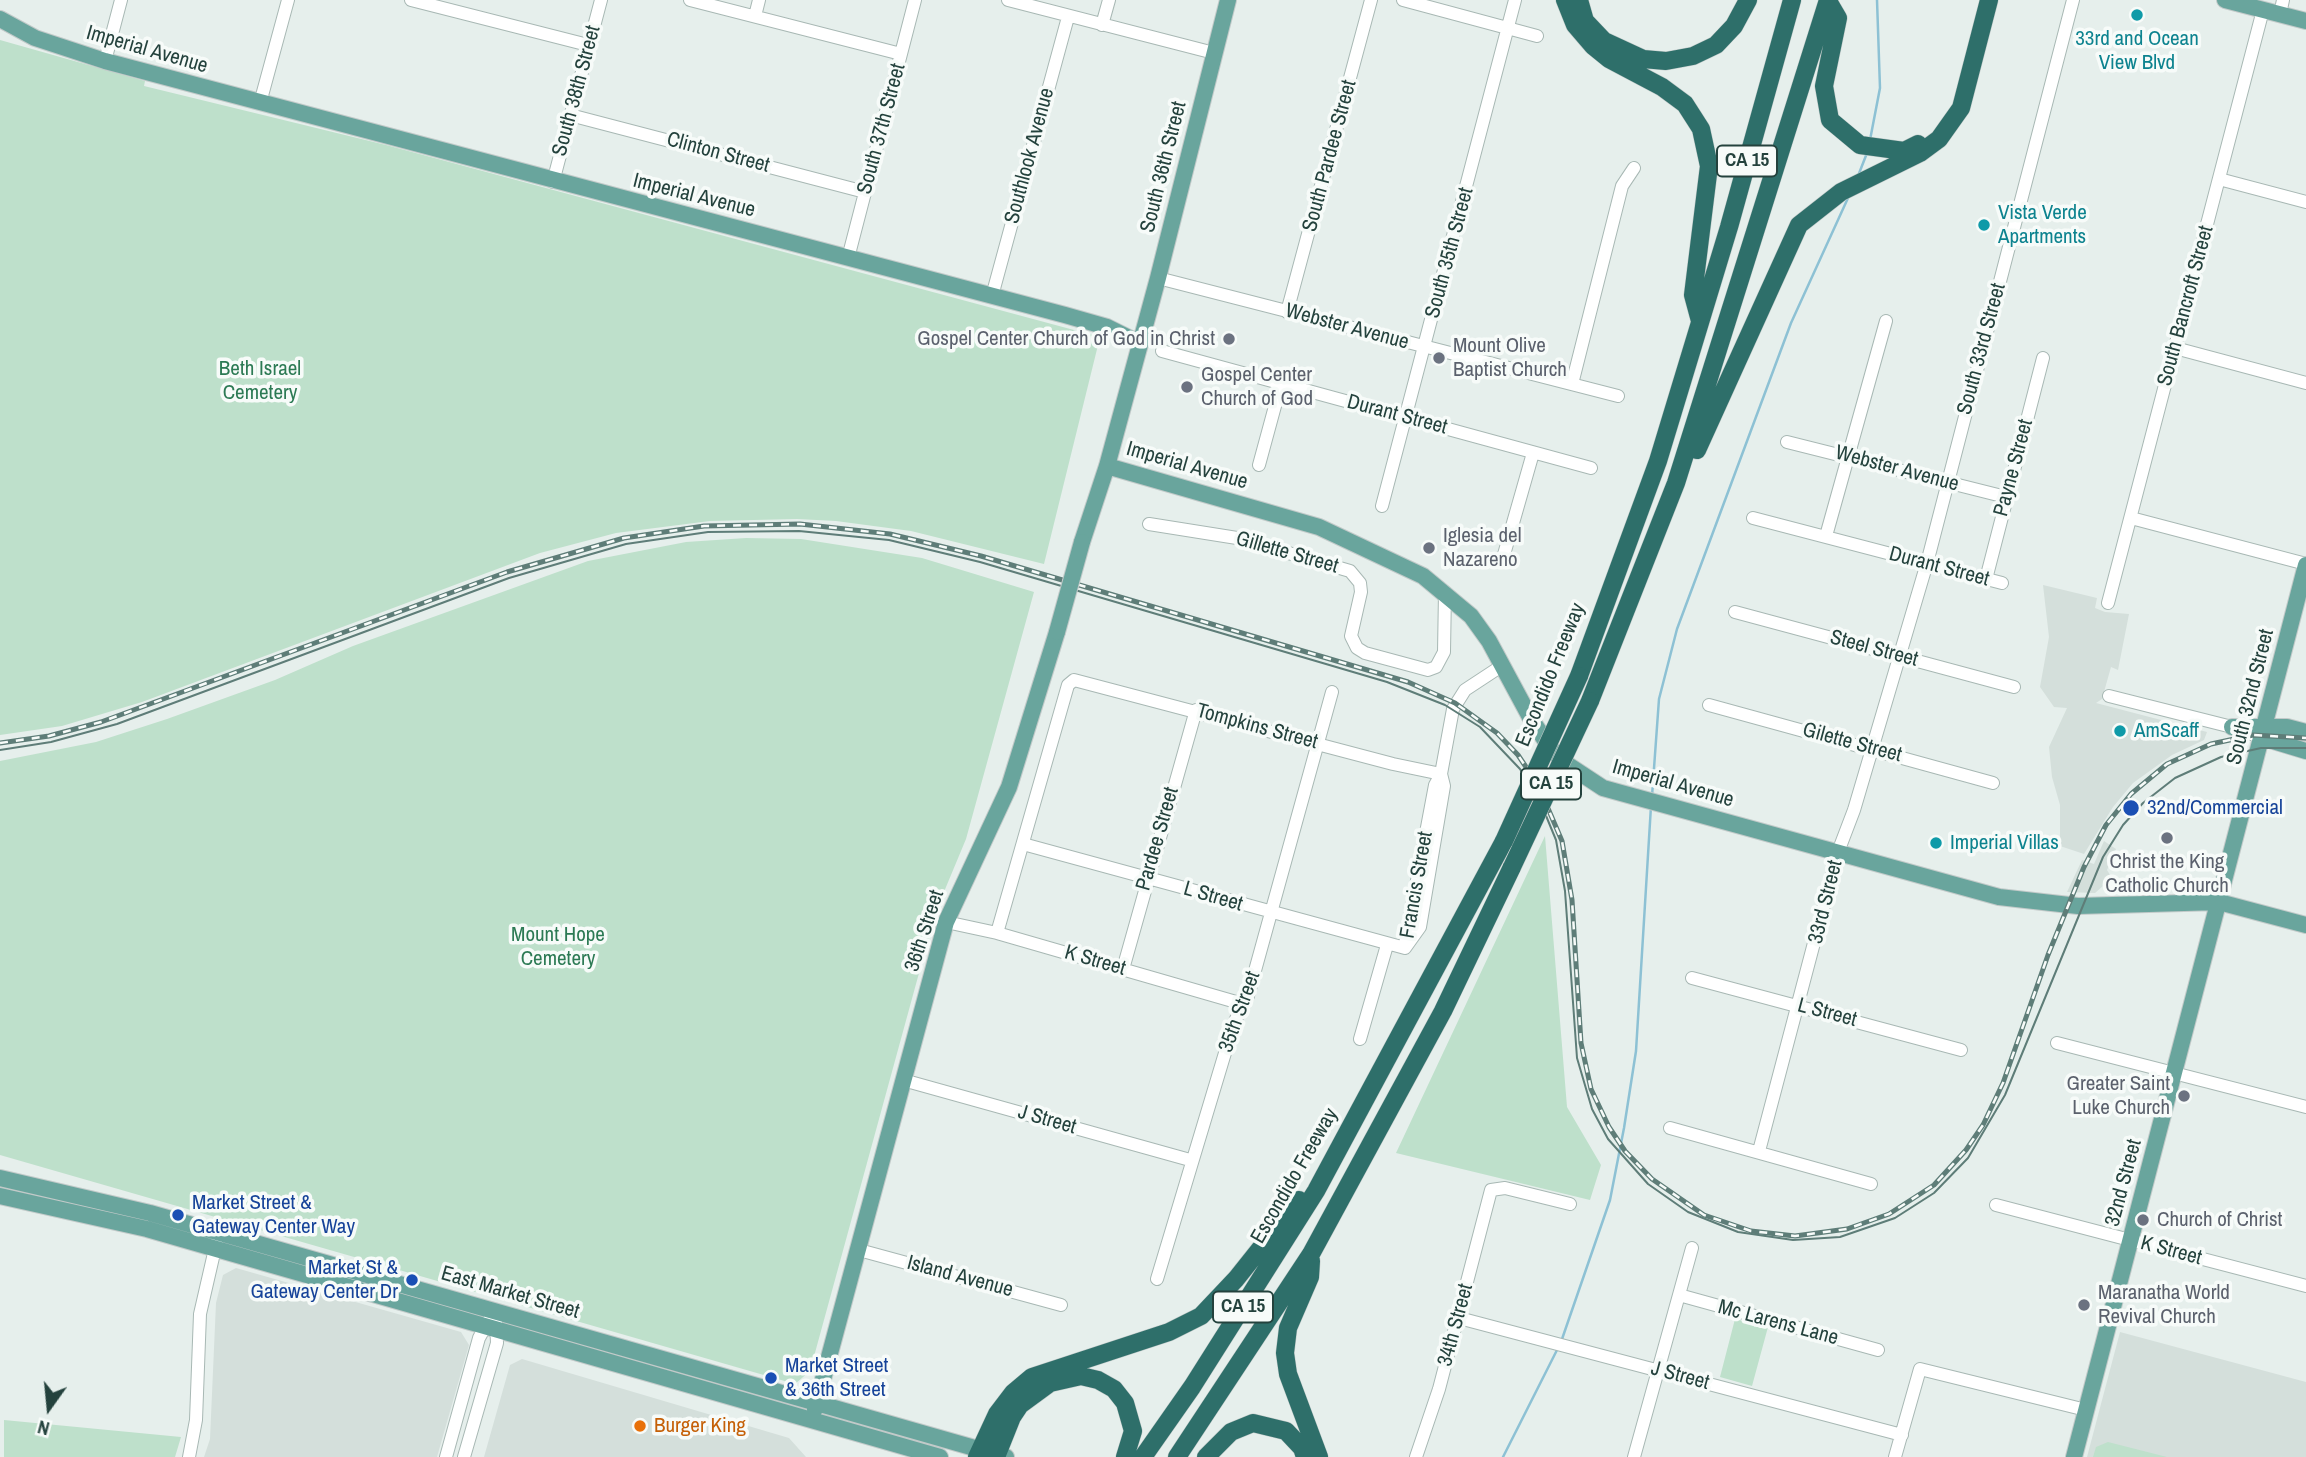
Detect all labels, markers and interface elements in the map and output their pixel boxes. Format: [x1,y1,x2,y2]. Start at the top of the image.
marker: 33rd and Ocean View Blvd [2129,7,2145,23]
street label: Imperial Avenue [83,21,211,79]
street label: South 38th Street [547,23,607,159]
place label: 33rd and Ocean View Blvd [2075,26,2199,76]
street label: South 37th Street [852,61,912,197]
street label: South Pardee Street [1298,77,1362,235]
street label: Southlook Avenue [1000,85,1060,227]
street label: South 36th Street [1136,99,1192,235]
street label: Clinton Street [664,127,772,179]
road number: CA 15 [1717,146,1777,176]
street label: Imperial Avenue [630,169,758,223]
street label: South 35th Street [1420,185,1480,321]
place label: Vista Verde Apartments [1998,200,2087,250]
marker: Vista Verde Apartments [1976,217,1992,233]
street label: South Bancroft Street [2153,223,2219,389]
street label: South 33rd Street [1952,281,2012,417]
street label: Webster Avenue [1283,298,1411,356]
place label: Gospel Center Church of God in Christ [917,326,1215,352]
marker: Gospel Center Church of God in Christ [1221,331,1237,347]
place label: Mount Olive Baptist Church [1453,333,1567,383]
marker: Mount Olive Baptist Church [1431,350,1447,366]
park label: Beth Israel Cemetery [219,356,301,406]
place label: Gospel Center Church of God [1201,362,1313,412]
marker: Gospel Center Church of God [1179,379,1195,395]
street label: Durant Street [1344,390,1450,440]
street label: Payne Street [1989,417,2039,519]
street label: Imperial Avenue [1123,437,1251,495]
street label: Webster Avenue [1833,440,1961,498]
place label: Iglesia del Nazareno [1443,523,1521,573]
street label: Gillette Street [1233,526,1341,580]
marker: Iglesia del Nazareno [1421,540,1437,556]
street label: Durant Street [1886,542,1992,592]
street label: Escondido Freeway [1511,600,1591,750]
street label: Steel Street [1827,625,1921,673]
street label: South 32nd Street [2222,627,2280,767]
street label: Tompkins Street [1194,699,1320,755]
street label: Gilette Street [1800,718,1904,768]
place label: AmScaff [2134,718,2199,744]
marker: AmScaff [2112,723,2128,739]
street label: Imperial Avenue [1609,755,1737,813]
road number: CA 15 [1521,768,1581,800]
street label: Pardee Street [1131,784,1185,894]
place label: 32nd/Commercial [2147,795,2283,821]
marker: 32nd/Commercial [2121,798,2141,818]
street label: Francis Street [1395,830,1439,940]
place label: Imperial Villas [1950,830,2059,856]
marker: Christ the King Catholic Church [2159,830,2175,846]
marker: Imperial Villas [1928,835,1944,851]
place label: Christ the King Catholic Church [2105,849,2229,899]
street label: 33rd Street [1803,858,1849,946]
street label: L Street [1181,877,1245,917]
street label: 36th Street [900,887,950,975]
park label: Mount Hope Cemetery [511,922,605,972]
street label: K Street [1062,940,1128,982]
street label: 35th Street [1214,968,1266,1056]
street label: L Street [1795,993,1859,1033]
place label: Greater Saint Luke Church [2067,1071,2170,1121]
marker: Greater Saint Luke Church [2176,1088,2192,1104]
street label: J Street [1015,1100,1079,1140]
street label: Escondido Freeway [1246,1104,1344,1248]
street label: 32nd Street [2100,1137,2148,1229]
place label: Market Street & Gateway Center Way [192,1190,355,1240]
marker: Market Street & Gateway Center Way [170,1207,186,1223]
place label: Church of Christ [2157,1207,2282,1233]
marker: Church of Christ [2135,1212,2151,1228]
street label: K Street [2138,1231,2204,1271]
street label: Island Avenue [904,1251,1016,1303]
place label: Market St & Gateway Center Dr [251,1255,398,1305]
street label: East Market Street [438,1261,582,1325]
marker: Market St & Gateway Center Dr [404,1272,420,1288]
place label: Maranatha World Revival Church [2098,1280,2230,1330]
street label: 34th Street [1433,1281,1479,1369]
road number: CA 15 [1213,1292,1273,1322]
street label: Mc Larens Lane [1715,1295,1841,1351]
marker: Maranatha World Revival Church [2076,1297,2092,1313]
place label: Market Street & 36th Street [785,1353,888,1403]
street label: J Street [1648,1356,1712,1396]
marker: Market Street & 36th Street [763,1370,779,1386]
north arrow [14,1373,84,1443]
place label: Burger King [654,1413,746,1439]
text: N [35,1414,52,1442]
marker: Burger King [632,1418,648,1434]

